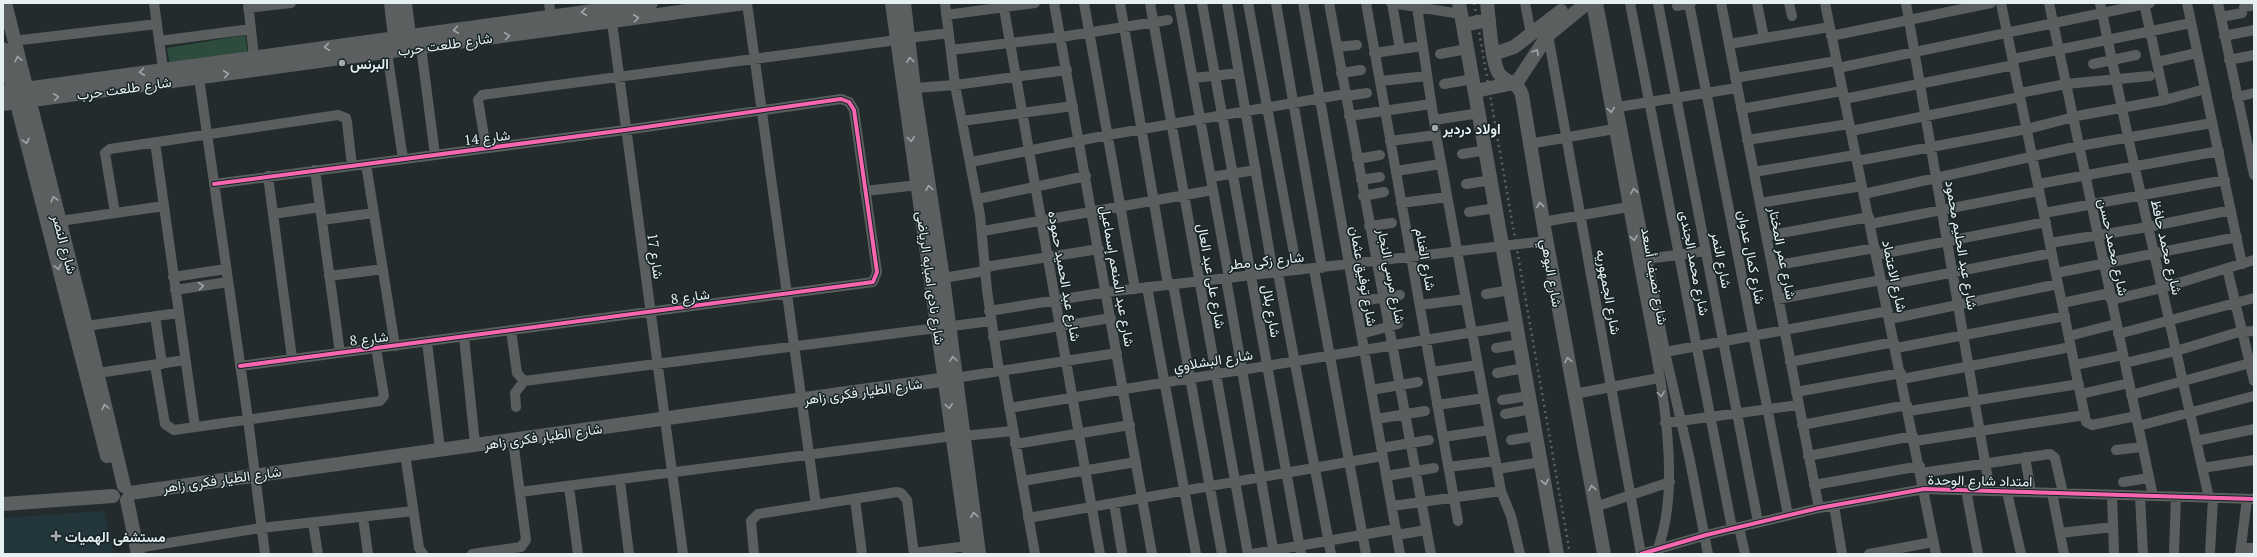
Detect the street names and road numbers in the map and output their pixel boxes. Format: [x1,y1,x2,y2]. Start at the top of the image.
street label: شارع طلعت حرب [396,28,494,62]
street label: شارع طلعت حرب [75,72,173,106]
street label: شارع 14 [463,125,511,151]
street label: شارع عبد الحليم محمود [1939,179,1983,312]
street label: شارع محمد حسن [2092,197,2134,298]
street label: شارع محمد حافظ [2145,197,2187,297]
street label: شارع عبد المنعم إسماعيل [1094,204,1140,348]
street label: شارع عمر المختار [1763,204,1801,302]
street label: شارع كمال عدوان [1732,208,1770,306]
street label: شارع عبد الحميد حموده [1042,209,1086,343]
street label: شارع محمد الجندى [1674,209,1714,317]
street label: شارع نادى امبابه الرياضى [910,210,950,346]
street label: شارع النصر [46,211,82,276]
street label: شارع على عبد العال [1191,222,1231,331]
street label: شارع توفيق عثمان [1344,224,1382,328]
street label: شارع مرسي النجار [1370,226,1411,326]
street label: شارع الغنام [1409,226,1441,292]
street label: شارع نصيف أسعد [1635,226,1673,327]
street label: شارع النمر [1705,229,1737,290]
street label: شارع 17 [641,232,669,281]
street label: شارع البوهي [1534,238,1567,309]
street label: شارع الاعتماد [1876,238,1912,314]
street label: شارع زكى مطر [1226,247,1305,276]
street label: شارع الجمهوريه [1590,248,1626,336]
street label: شارع بلال [1256,283,1286,339]
street label: شارع 8 [669,284,711,310]
street label: شارع 8 [348,326,390,352]
street label: شارع البشلاوي [1172,344,1254,379]
street label: شارع الطيار فكرى زاهر [801,373,924,411]
street label: شارع الطيار فكرى زاهر [481,418,604,456]
street label: شارع الطيار فكرى زاهر [160,461,283,499]
street label: امتداد شارع الوحدة [1927,470,2033,492]

